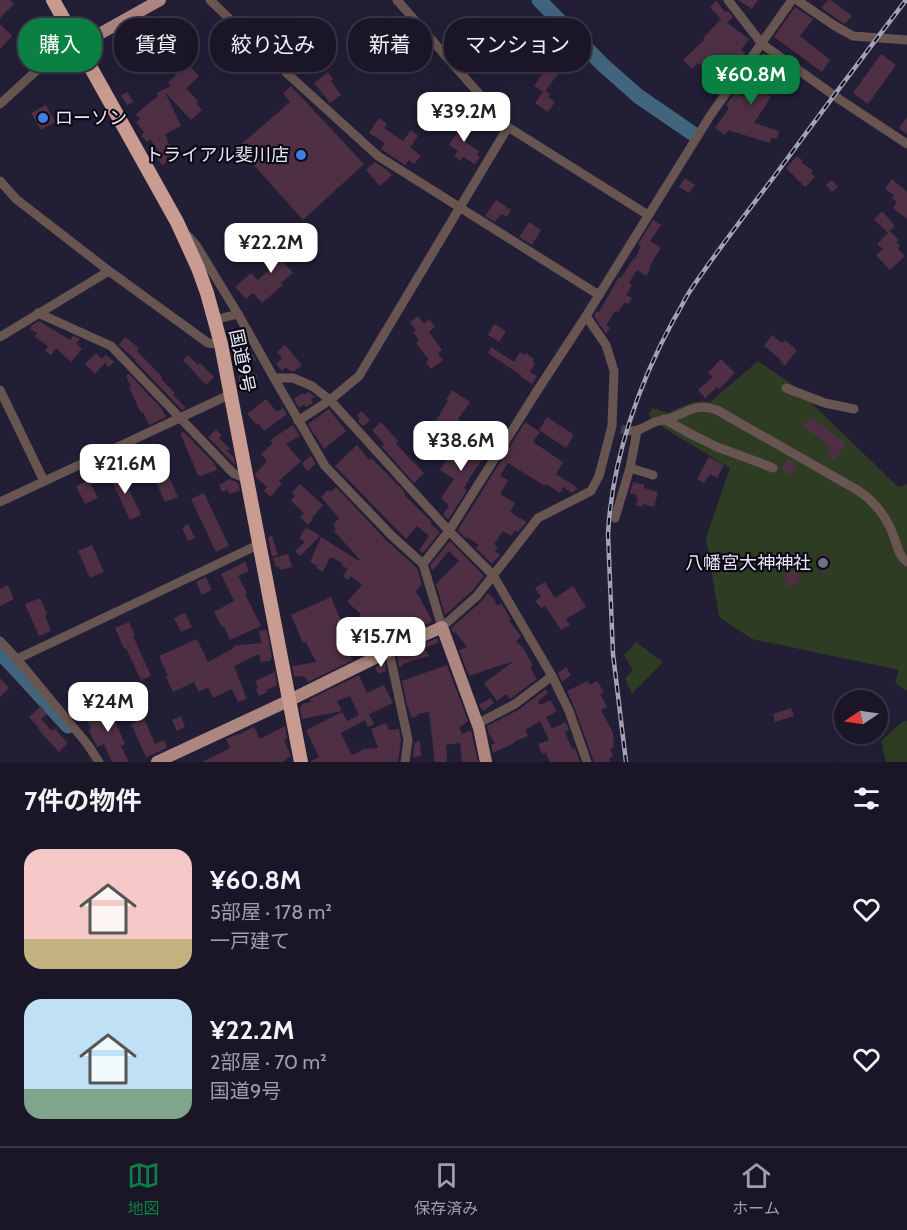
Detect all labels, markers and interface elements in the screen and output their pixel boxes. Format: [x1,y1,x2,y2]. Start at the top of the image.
chip: 購入 [18,18,102,72]
chip: 賃貸 [114,18,198,72]
chip: 絞り込み [210,18,336,72]
chip: 新着 [348,18,432,72]
chip: マンション [444,18,591,72]
pin: ¥60.8M [702,55,800,106]
text: ¥60.8M [716,62,786,86]
pin: ¥39.2M [415,92,513,143]
text: ¥39.2M [431,99,497,123]
place label: ローソン [55,107,127,129]
marker: ローソン [36,111,50,125]
place label: トライアル斐川店 [145,144,289,166]
marker: トライアル斐川店 [294,148,308,162]
pin: ¥22.2M [222,223,320,274]
text: ¥22.2M [239,230,303,254]
street label: 国道9号 [225,327,259,395]
pin: ¥38.6M [412,421,510,472]
text: ¥38.6M [427,428,495,452]
pin: ¥21.6M [76,444,174,495]
text: ¥21.6M [94,451,156,475]
place label: 八幡宮大神神社 [685,552,811,574]
marker: 八幡宮大神神社 [816,556,830,570]
pin: ¥15.7M [332,617,430,668]
text: ¥15.7M [350,624,412,648]
pin: ¥24M [72,682,144,733]
text: ¥24M [82,689,134,713]
north arrow [834,690,888,744]
map controls [834,690,888,744]
icon: filters [850,782,883,815]
text: 7件の物件 [24,785,141,817]
text: ¥60.8M [210,864,302,896]
icon: home [72,873,144,945]
icon: heart [850,893,883,926]
text: 5部屋 · 178 m² [210,900,332,924]
text: 一戸建て [210,929,290,953]
text: ¥22.2M [210,1014,294,1046]
icon: home [72,1023,144,1095]
icon: heart [850,1043,883,1076]
text: 2部屋 · 70 m² [210,1050,327,1074]
text: 国道9号 [210,1079,281,1103]
tab: 地図 [127,1159,160,1219]
tab: 保存済み [414,1159,478,1219]
tab: ホーム [732,1159,780,1219]

